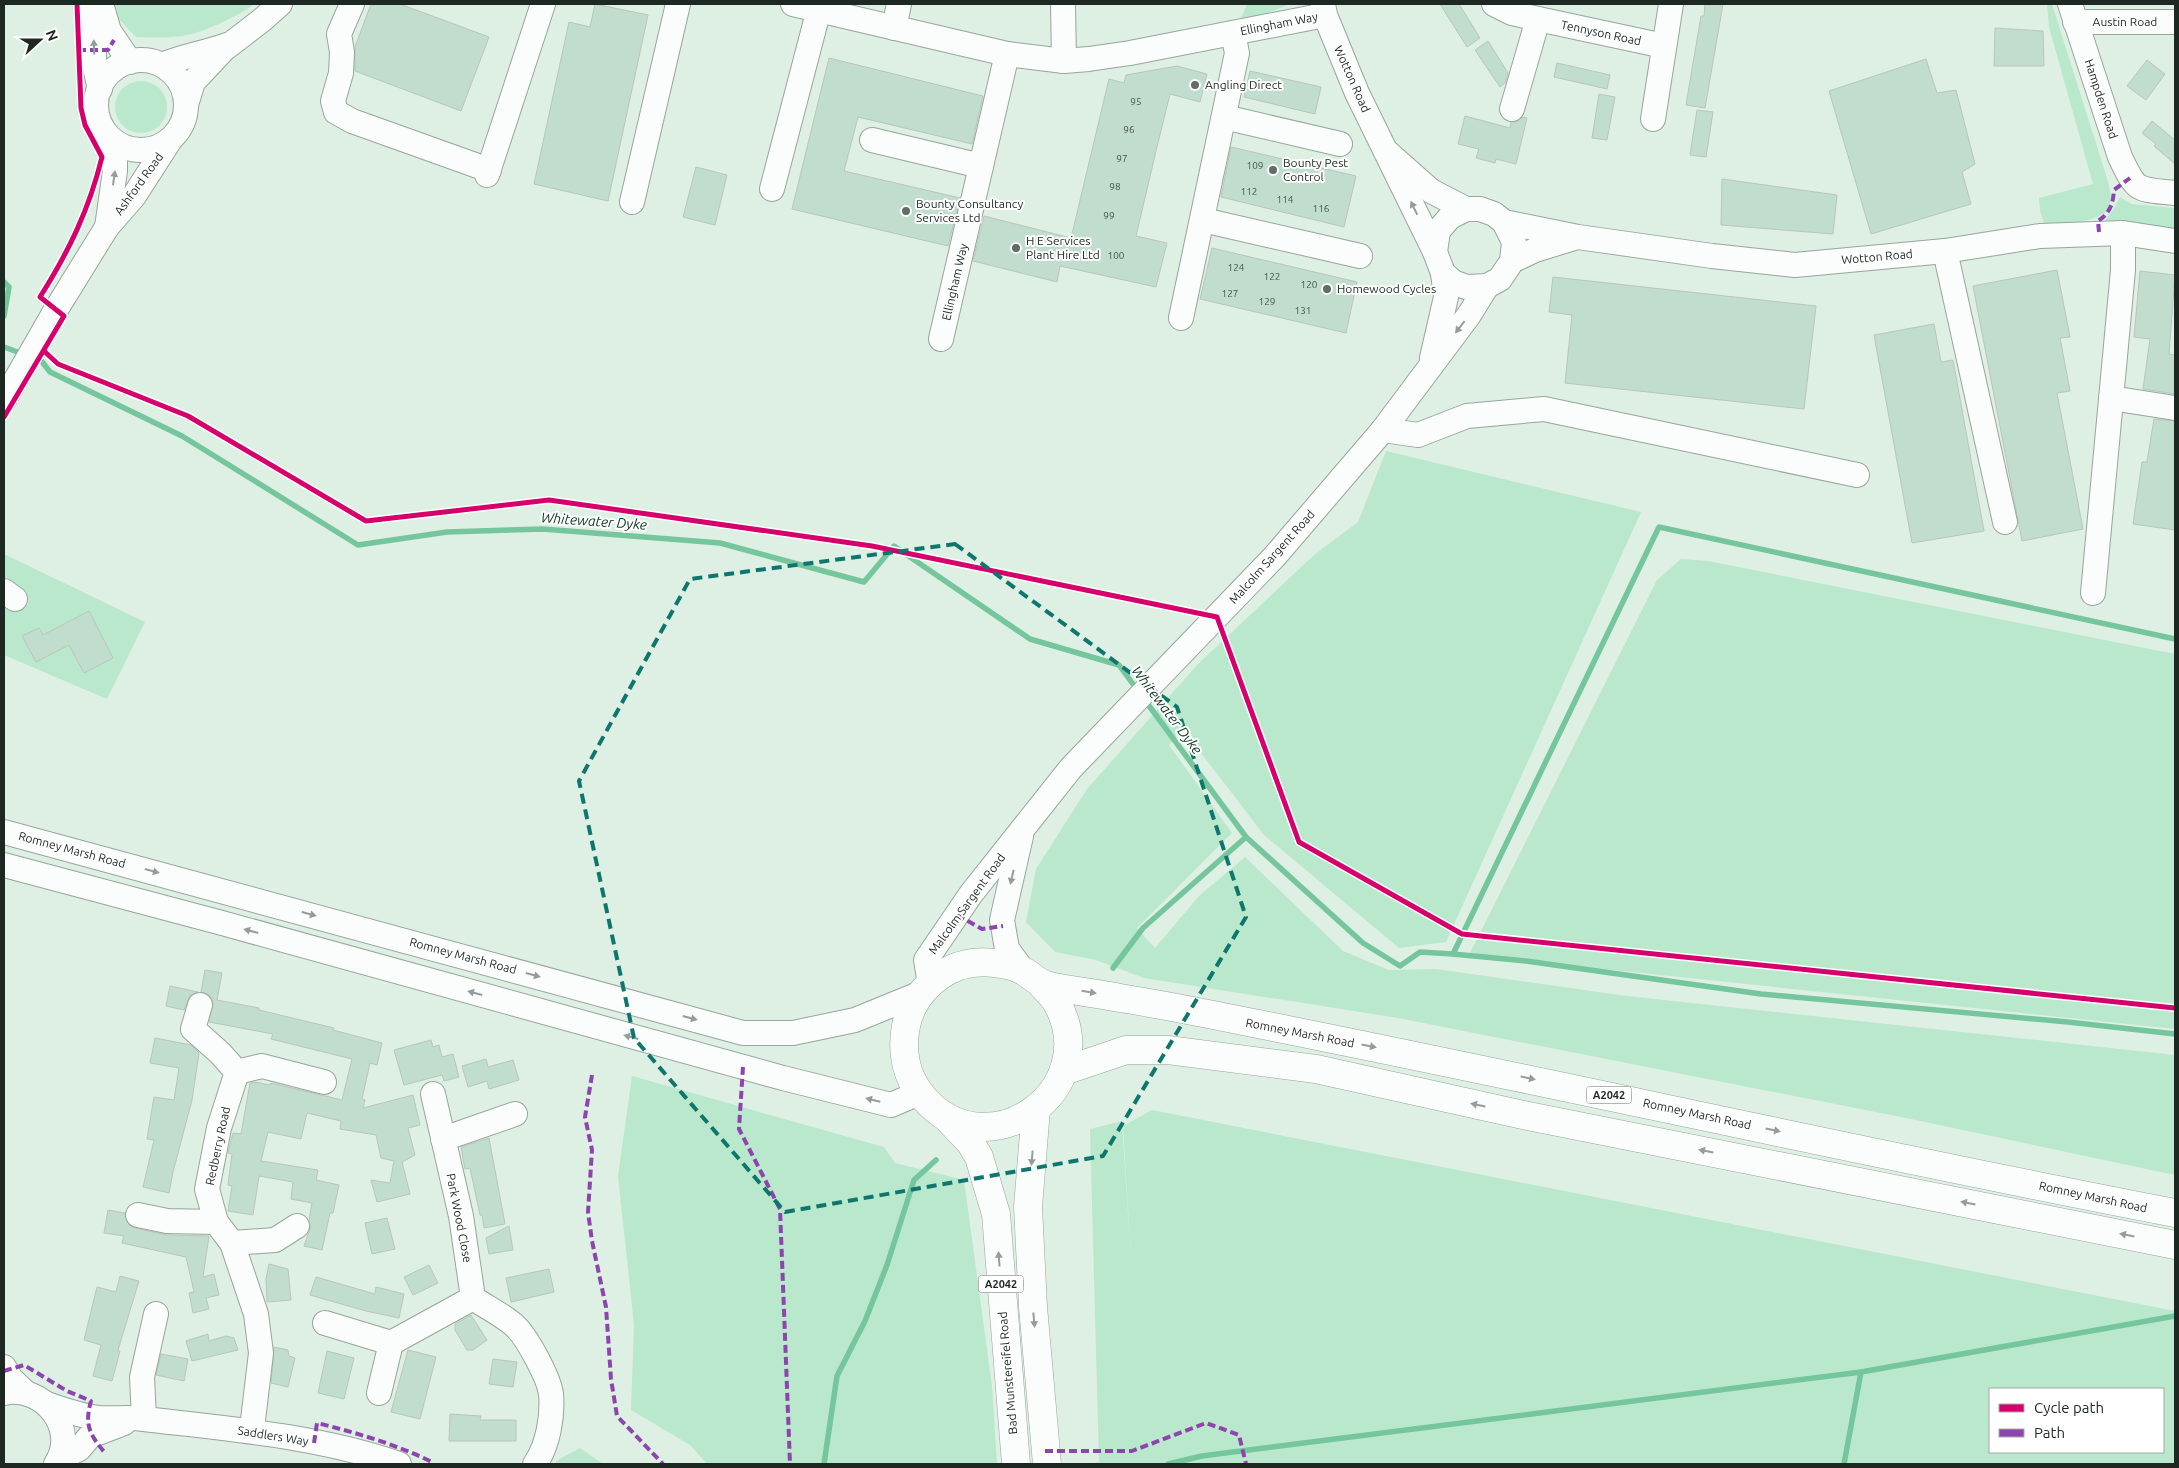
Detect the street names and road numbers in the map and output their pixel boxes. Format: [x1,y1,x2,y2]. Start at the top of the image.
street label: Ellingham Way [1239,10,1319,37]
street label: Austin Road [2093,15,2157,28]
street label: Tennyson Road [1560,18,1642,47]
street label: Wotton Road [1332,43,1373,114]
street label: Hampden Road [2082,57,2120,140]
street label: Ashford Road [112,150,165,217]
street label: Ellingham Way [939,242,970,322]
street label: Wotton Road [1841,247,1913,266]
street label: Malcolm Sargent Road [1226,507,1317,606]
street label: Romney Marsh Road [17,829,127,870]
street label: Malcolm Sargent Road [926,851,1007,956]
street label: Romney Marsh Road [408,935,518,976]
street label: Romney Marsh Road [1245,1016,1356,1049]
road number: A2042 [1586,1086,1632,1104]
street label: Romney Marsh Road [1642,1096,1752,1131]
street label: Redberry Road [203,1105,232,1187]
street label: Park Wood Close [444,1172,475,1264]
street label: Romney Marsh Road [2038,1179,2148,1214]
road number: A2042 [978,1276,1024,1292]
street label: Bad Munstereifel Road [996,1311,1019,1435]
street label: Saddlers Way [237,1423,310,1448]

